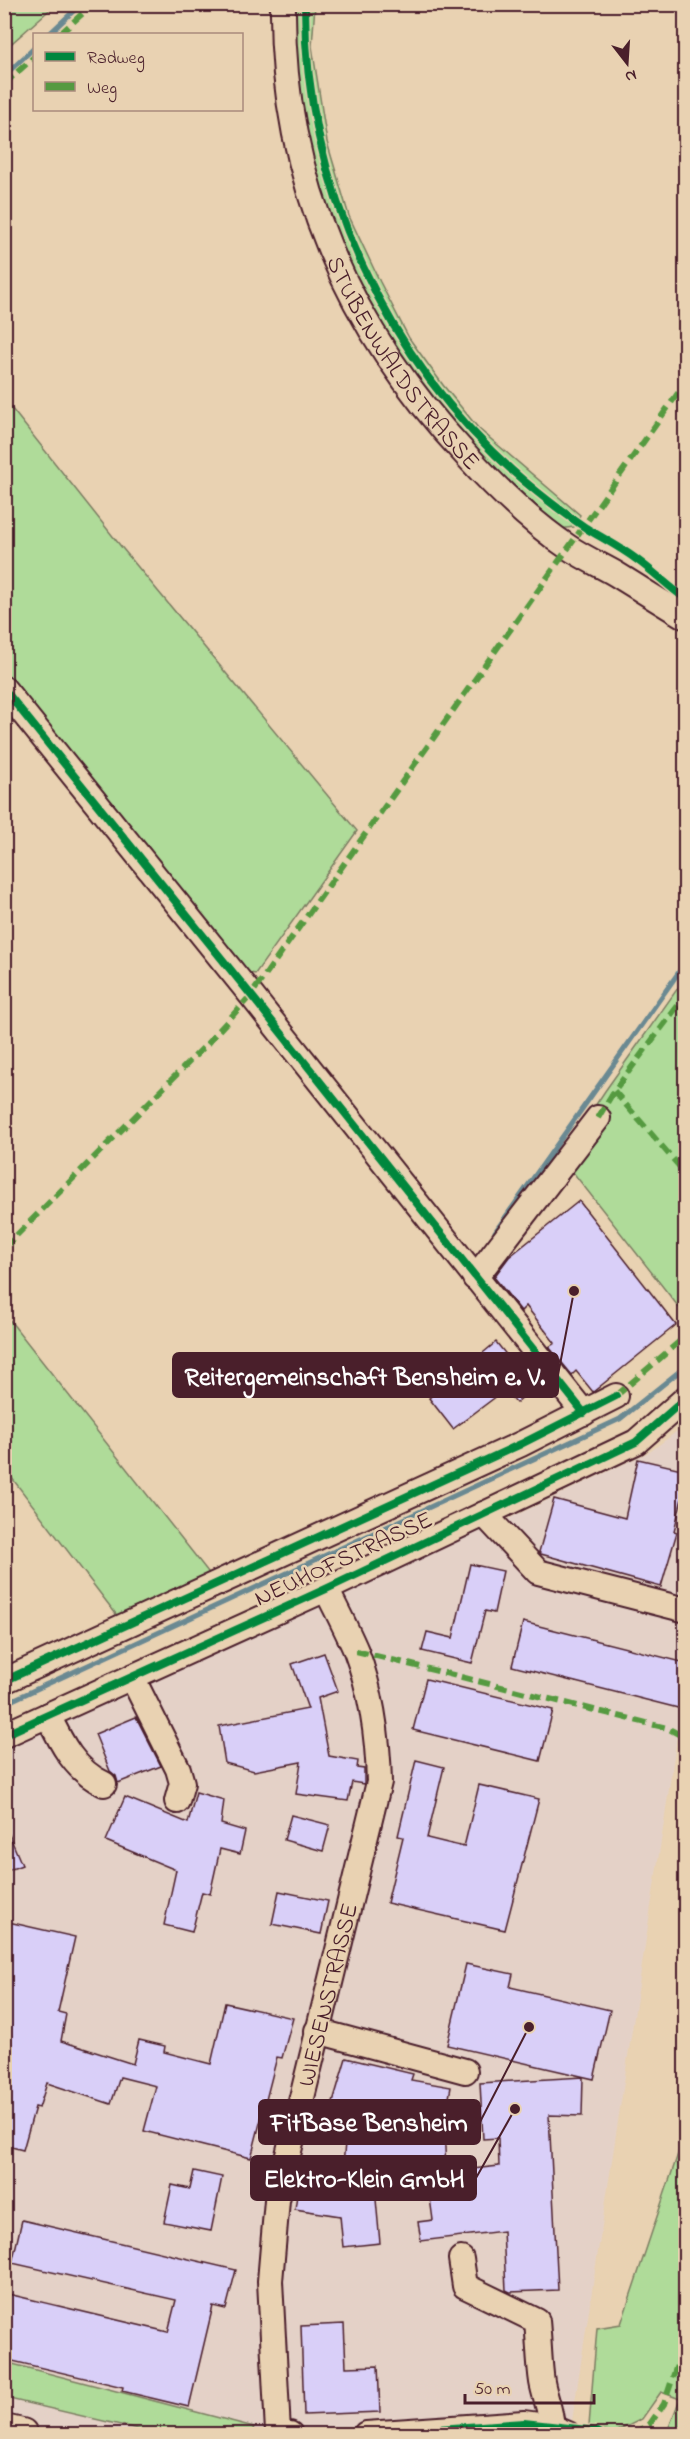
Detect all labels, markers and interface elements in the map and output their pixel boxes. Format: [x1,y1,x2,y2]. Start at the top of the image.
legend [33,33,243,111]
north arrow [597,33,657,93]
text: Radweg [87,46,145,73]
text: N [622,62,639,89]
text: Weg [87,76,117,103]
street label: STUBENWALDSTRASSE [315,251,487,479]
callout: Reitergemeinschaft Bensheim e. V. [173,1353,558,1397]
text: Reitergemeinschaft Bensheim e. V. [185,1360,546,1399]
street label: NEUHOFSTRASSE [249,1504,439,1617]
street label: WIESENSTRASSE [290,1900,369,2091]
callout: FitBase Bensheim [259,2100,480,2144]
text: FitBase Bensheim [268,2106,468,2144]
callout: Elektro-Klein GmbH [251,2156,476,2200]
text: Elektro-Klein GmbH [263,2162,465,2200]
scale bar [465,2367,594,2405]
text: 50 m [474,2377,511,2403]

